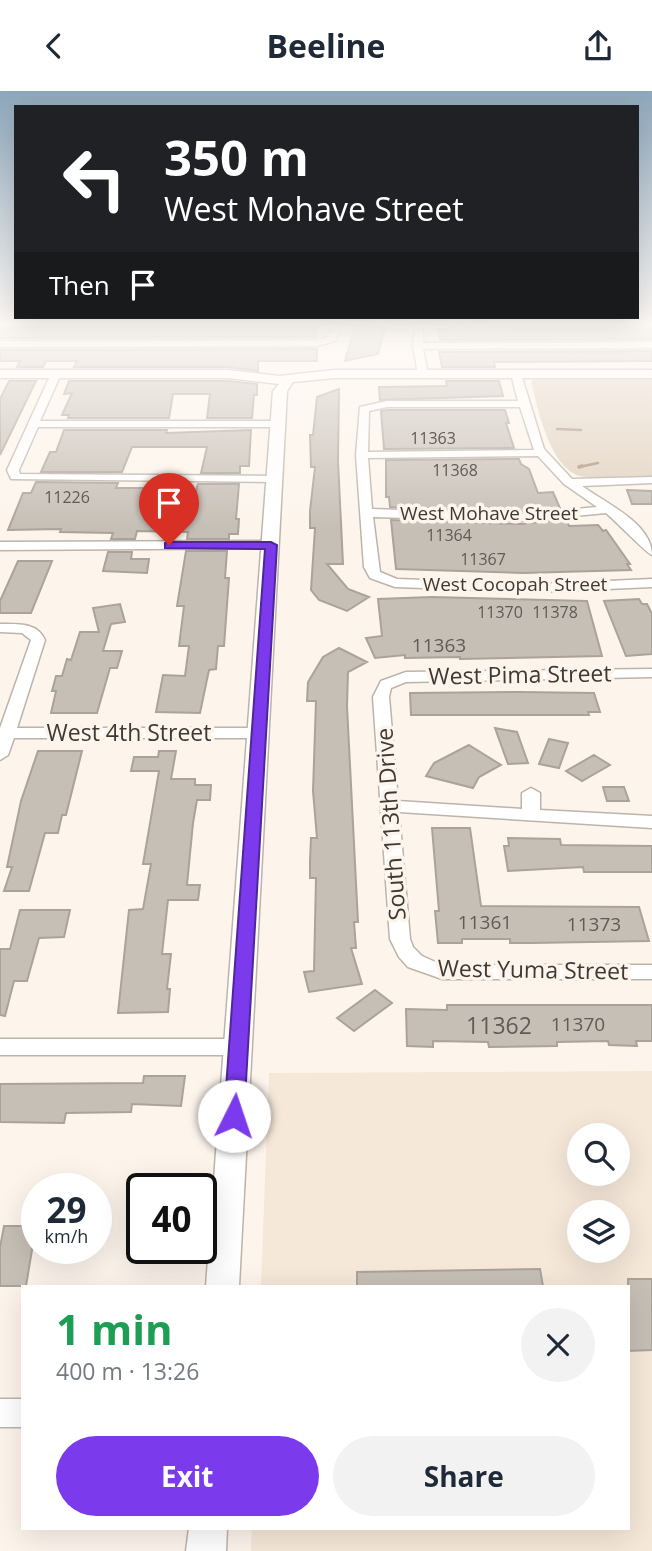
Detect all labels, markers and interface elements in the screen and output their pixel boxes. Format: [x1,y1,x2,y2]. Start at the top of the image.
text: Beeline [267,24,385,67]
icon: back [35,27,73,65]
icon: share [579,27,617,65]
text: 350 m [164,124,309,190]
icon: left [49,133,140,224]
text: West Mohave Street [164,187,464,230]
icon: arrive [124,266,162,304]
text: Then [49,267,110,303]
house number: 11363 [410,427,456,449]
house number: 11368 [432,459,478,481]
pin [139,473,199,545]
icon: arrive [150,484,188,522]
house number: 11226 [44,486,90,508]
street label: West Mohave Street [400,500,578,526]
house number: 11364 [426,524,472,546]
house number: 11367 [460,548,506,570]
street label: West Cocopah Street [423,571,608,597]
house number: 11370 [477,601,523,623]
house number: 11378 [532,601,578,623]
house number: 11363 [412,632,466,658]
street label: West Pima Street [428,656,612,692]
street label: West 4th Street [47,716,211,748]
street label: South 113th Drive [367,727,413,921]
house number: 11361 [458,909,512,935]
house number: 11373 [567,911,621,937]
street label: West Yuma Street [437,951,629,987]
house number: 11362 [466,1009,532,1041]
house number: 11370 [551,1011,605,1037]
position arrow [197,1079,271,1153]
map controls [567,1123,630,1263]
button: search [567,1123,630,1186]
speed limit sign: 40 [126,1173,217,1264]
text: 29 [46,1186,87,1233]
button: layers [567,1200,630,1263]
text: km/h [45,1224,88,1248]
text: 1 min [56,1300,173,1357]
button: close [521,1308,595,1382]
text: 400 m · 13:26 [56,1355,199,1387]
button: Exit [56,1436,319,1516]
button: Share [333,1436,595,1516]

